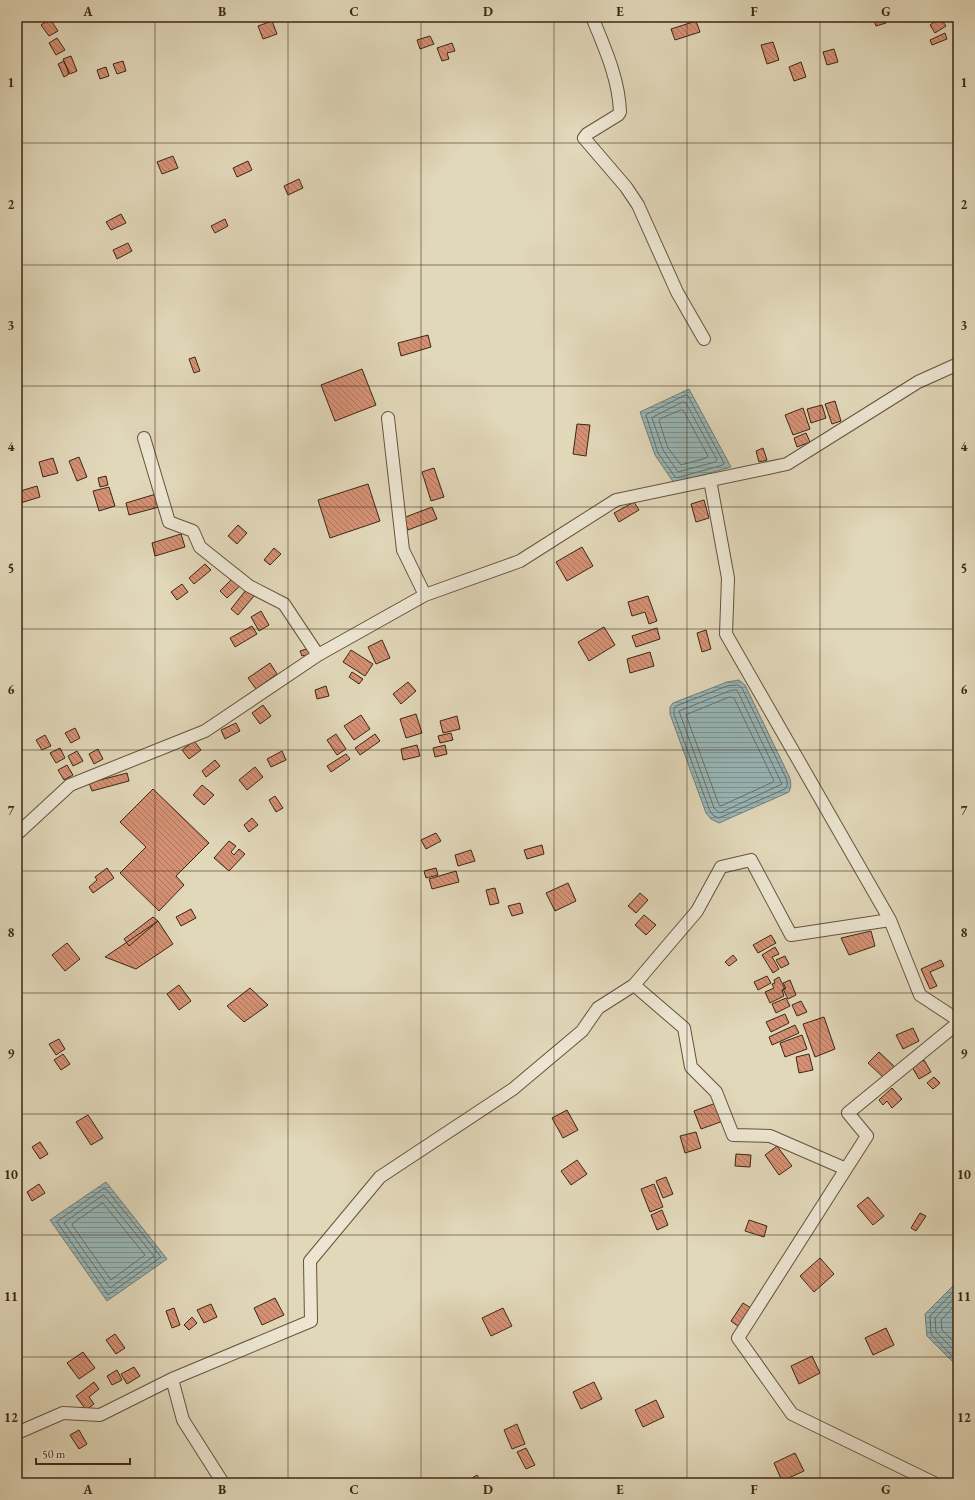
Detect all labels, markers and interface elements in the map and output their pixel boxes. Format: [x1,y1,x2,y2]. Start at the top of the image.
text: A [82,3,93,20]
text: B [218,3,226,20]
text: C [349,3,359,20]
text: D [483,3,493,20]
text: E [616,3,624,20]
text: F [750,3,758,20]
text: G [881,3,891,20]
text: 1 [8,74,15,91]
text: 1 [961,74,968,91]
text: 2 [8,196,15,213]
text: 2 [961,196,968,213]
text: 3 [8,317,15,334]
text: 3 [961,317,968,334]
text: 4 [8,438,15,455]
text: 4 [961,438,968,455]
text: 5 [8,560,14,577]
text: 5 [961,560,967,577]
text: 6 [8,681,15,698]
text: 6 [961,681,968,698]
text: 7 [8,802,15,819]
text: 7 [961,802,968,819]
text: 8 [8,924,15,941]
text: 8 [961,924,968,941]
text: 9 [8,1045,15,1062]
text: 9 [961,1045,968,1062]
text: 10 [4,1166,18,1183]
text: 10 [957,1166,971,1183]
text: 11 [4,1288,18,1305]
text: 11 [957,1288,971,1305]
text: 12 [4,1409,18,1426]
text: 12 [957,1409,971,1426]
scale bar [36,1440,130,1466]
text: 50 m [42,1446,66,1462]
text: A [82,1481,93,1498]
text: B [218,1481,226,1498]
text: C [349,1481,359,1498]
text: D [483,1481,493,1498]
text: E [616,1481,624,1498]
text: F [750,1481,758,1498]
text: G [881,1481,891,1498]

